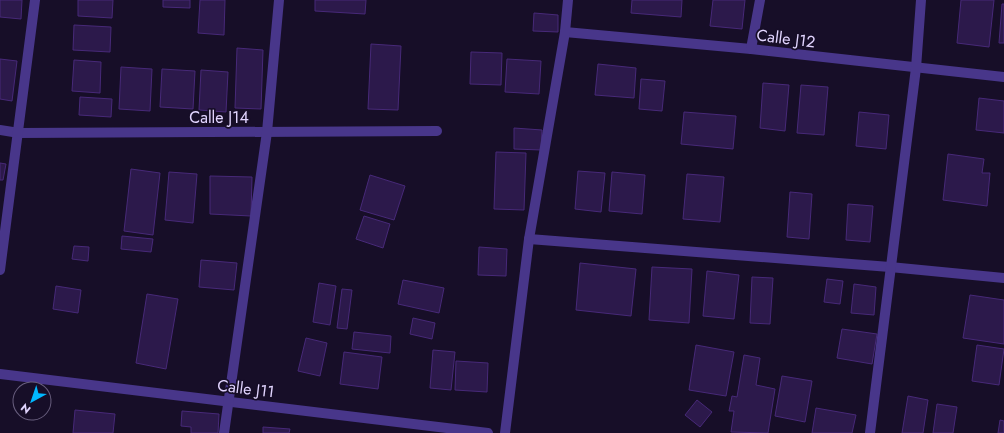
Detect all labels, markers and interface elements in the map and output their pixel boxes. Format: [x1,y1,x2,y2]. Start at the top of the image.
street label: Calle J12 [755,23,817,54]
street label: Calle J14 [189,106,249,129]
street label: Calle J11 [216,374,276,403]
north arrow [12,381,52,421]
text: N [17,400,34,418]

